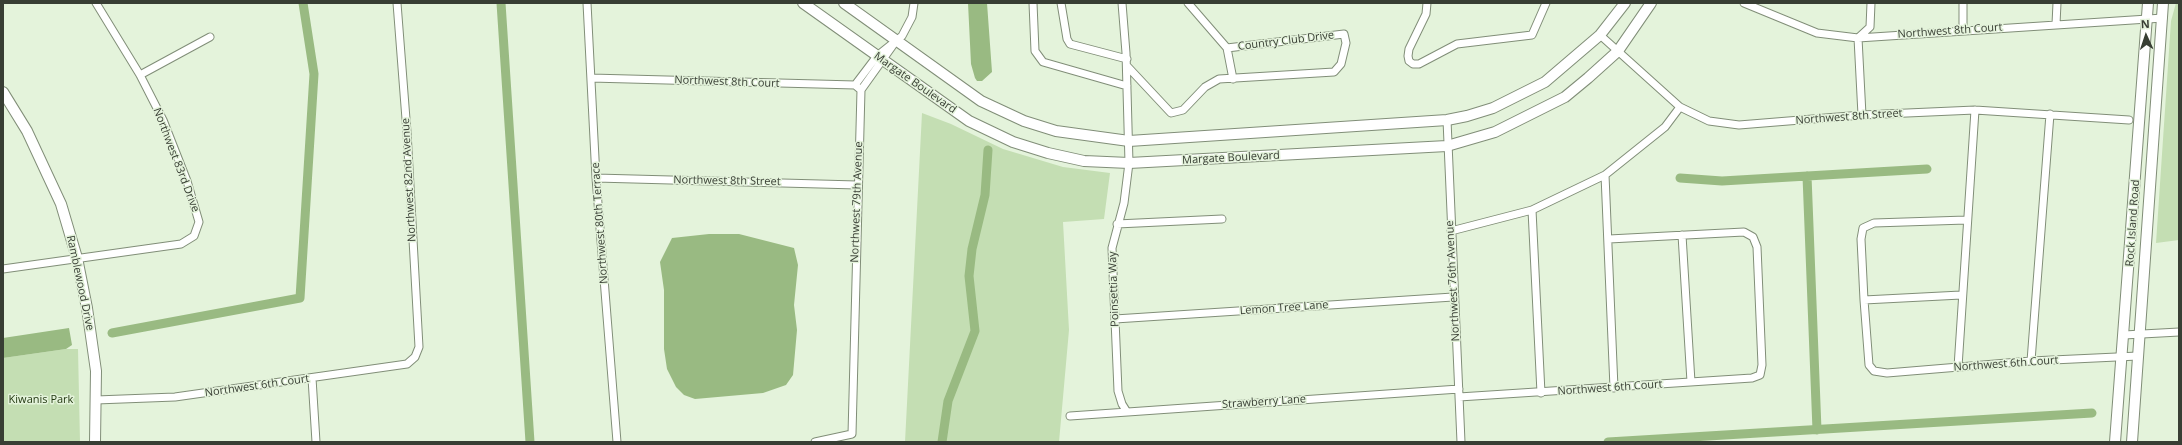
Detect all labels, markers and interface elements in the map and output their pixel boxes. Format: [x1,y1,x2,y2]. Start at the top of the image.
north arrow [2126,16,2166,56]
text: N [2140,16,2150,31]
street label: Northwest 8th Court [1897,21,2003,41]
street label: Country Club Drive [1237,29,1335,53]
street label: Margate Boulevard [871,50,959,116]
street label: Northwest 8th Court [674,74,780,90]
street label: Northwest 83rd Drive [150,106,202,214]
street label: Northwest 8th Street [1795,107,1903,127]
street label: Northwest 82nd Avenue [399,118,419,242]
street label: Northwest 79th Avenue [848,141,866,263]
street label: Margate Boulevard [1182,149,1280,167]
street label: Northwest 80th Terrace [589,162,611,284]
street label: Northwest 8th Street [673,173,781,189]
street label: Rock Island Road [2123,179,2143,267]
street label: Northwest 76th Avenue [1443,220,1463,342]
street label: Ramblewood Drive [63,234,97,332]
street label: Poinsettia Way [1106,251,1122,327]
street label: Lemon Tree Lane [1239,298,1329,318]
street label: Northwest 6th Court [1953,354,2059,374]
street label: Northwest 6th Court [204,372,310,400]
street label: Northwest 6th Court [1557,378,1663,398]
street label: Strawberry Lane [1222,392,1306,412]
park label: Kiwanis Park [9,393,73,407]

